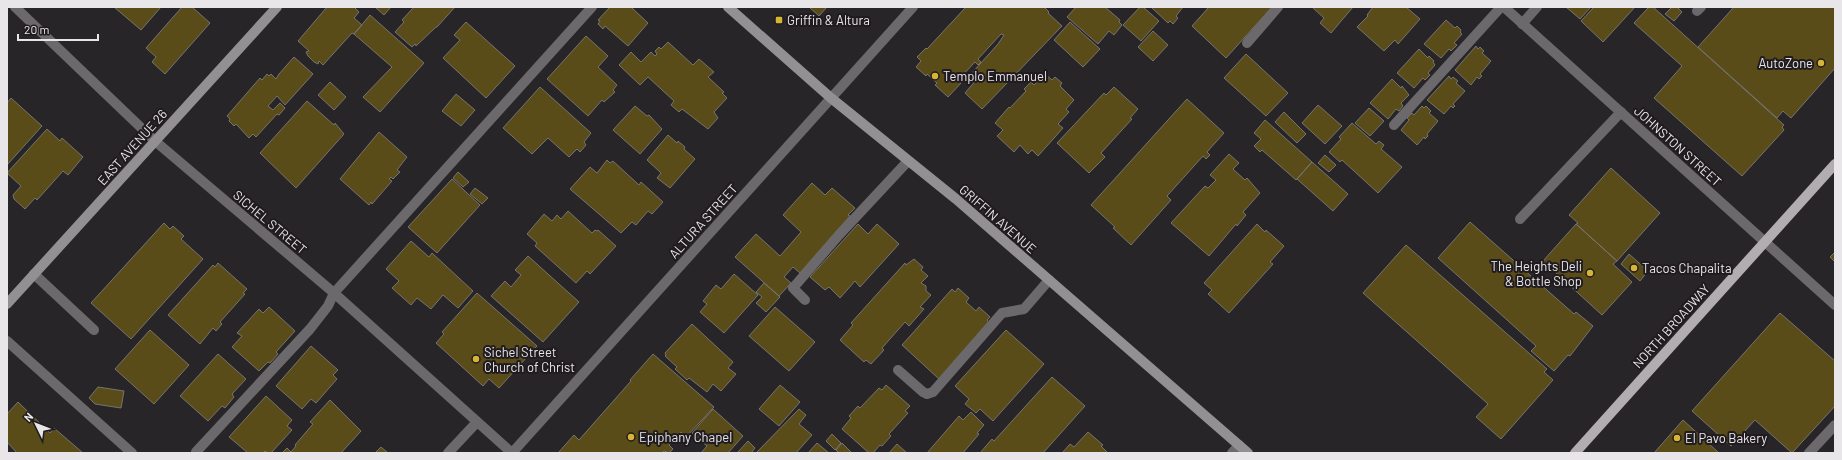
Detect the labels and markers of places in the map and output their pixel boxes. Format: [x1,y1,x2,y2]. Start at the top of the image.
place label: Griffin & Altura [787,12,870,28]
marker: Griffin & Altura [774,15,784,25]
place label: AutoZone [1758,55,1813,71]
marker: AutoZone [1816,58,1826,68]
place label: Templo Emmanuel [943,68,1047,84]
marker: Templo Emmanuel [930,71,940,81]
place label: The Heights Deli & Bottle Shop [1491,258,1582,289]
place label: Tacos Chapalita [1642,260,1732,276]
marker: Tacos Chapalita [1629,263,1639,273]
marker: The Heights Deli & Bottle Shop [1585,268,1595,278]
place label: Sichel Street Church of Christ [484,344,575,375]
marker: Sichel Street Church of Christ [471,354,481,364]
place label: Epiphany Chapel [639,429,732,445]
place label: El Pavo Bakery [1685,430,1767,446]
marker: Epiphany Chapel [626,432,636,442]
marker: El Pavo Bakery [1672,433,1682,443]

